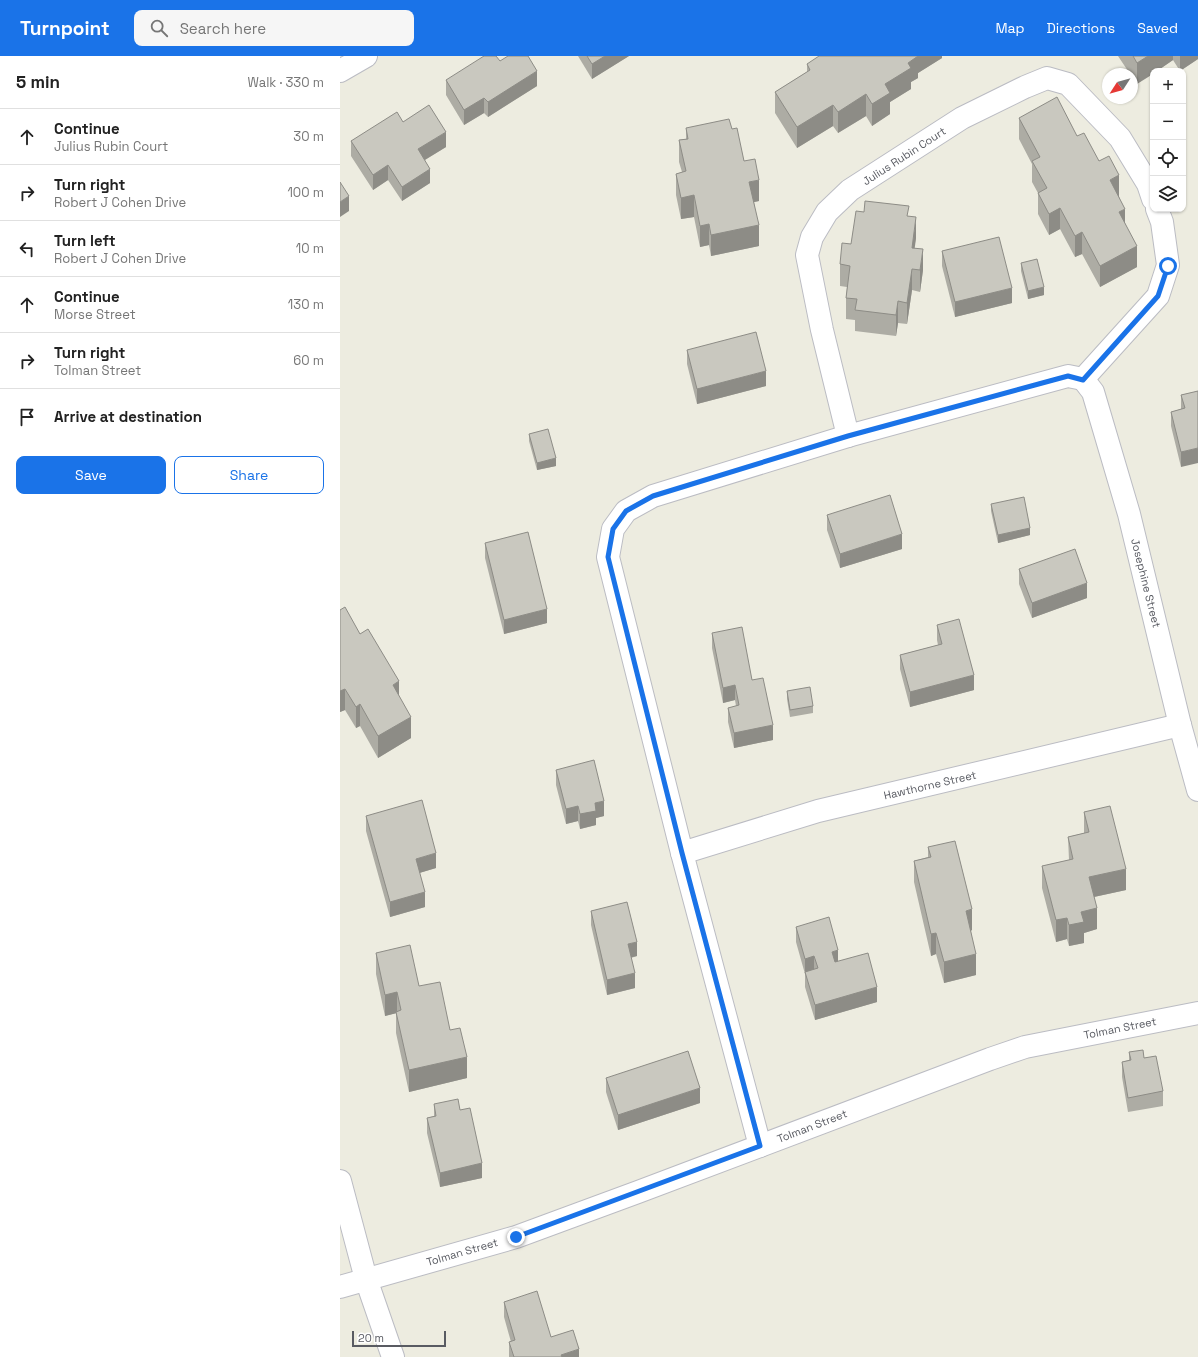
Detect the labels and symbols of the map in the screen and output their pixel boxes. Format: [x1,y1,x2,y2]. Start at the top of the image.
north arrow [1102,68,1138,104]
street label: Julius Rubin Court [860,124,948,188]
route start [1159,257,1177,275]
street label: Josephine Street [1128,537,1164,629]
street label: Hawthorne Street [882,768,978,802]
street label: Tolman Street [1082,1014,1158,1042]
street label: Tolman Street [775,1106,849,1146]
route end [507,1228,525,1246]
street label: Tolman Street [425,1235,499,1269]
scale bar [352,1329,446,1348]

